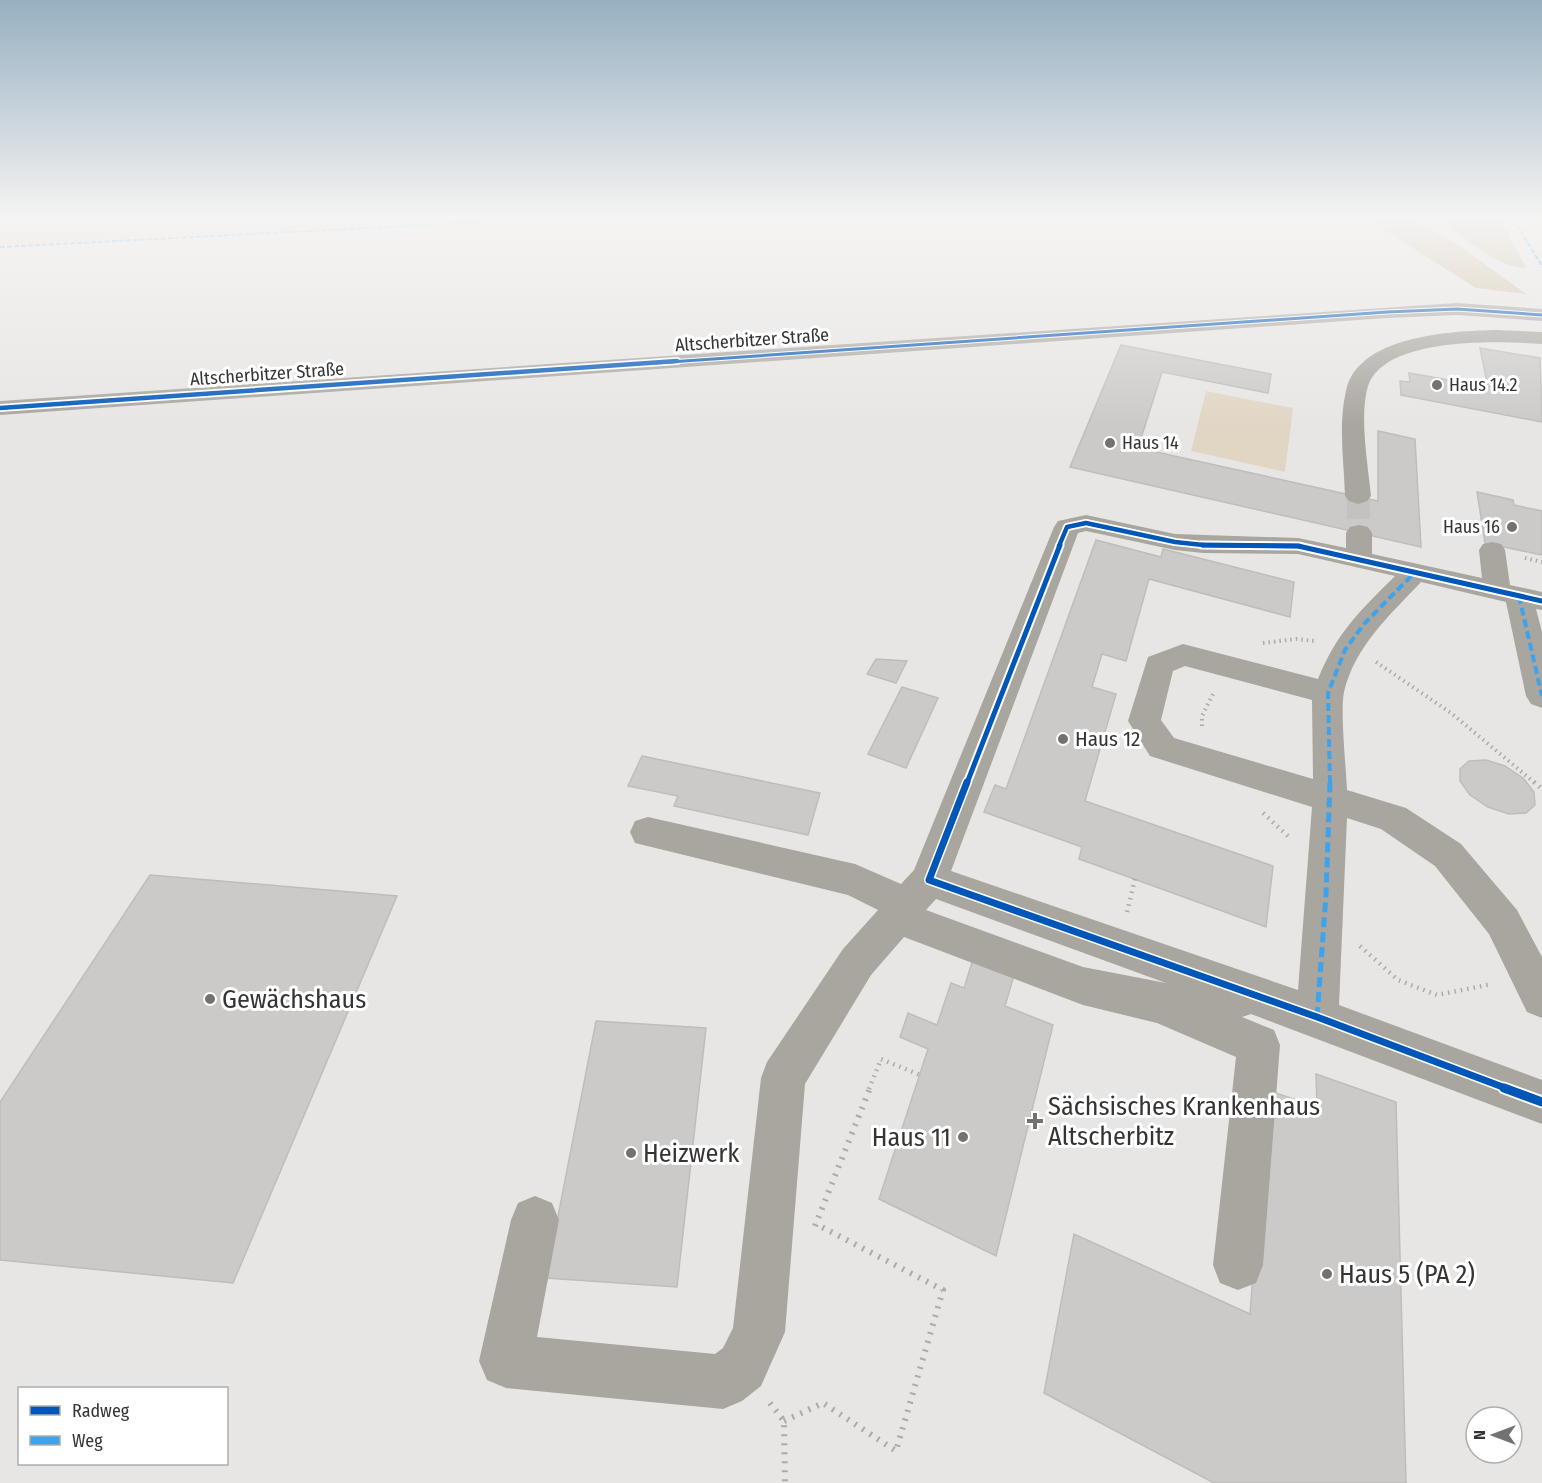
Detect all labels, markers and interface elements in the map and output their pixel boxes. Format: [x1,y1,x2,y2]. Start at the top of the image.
street label: Altscherbitzer Straße [674,324,830,356]
street label: Altscherbitzer Straße [189,358,345,390]
place label: Haus 14.2 [1449,374,1518,396]
marker: Haus 14.2 [1430,378,1444,392]
place label: Haus 14 [1122,432,1179,454]
marker: Haus 14 [1103,436,1117,450]
place label: Haus 16 [1443,516,1500,538]
marker: Haus 16 [1505,520,1519,534]
place label: Haus 12 [1075,726,1140,752]
marker: Haus 12 [1056,732,1070,746]
place label: Gewächshaus [222,984,366,1015]
marker: Gewächshaus [203,992,217,1006]
place label: Sächsisches Krankenhaus Altscherbitz [1048,1091,1320,1152]
marker: Sächsisches Krankenhaus Altscherbitz [1026,1112,1044,1130]
place label: Haus 11 [872,1122,951,1153]
marker: Haus 11 [956,1130,970,1144]
place label: Heizwerk [643,1138,740,1169]
marker: Heizwerk [624,1146,638,1160]
place label: Haus 5 (PA 2) [1339,1259,1475,1290]
marker: Haus 5 (PA 2) [1320,1267,1334,1281]
legend [18,1387,228,1465]
text: Radweg [72,1400,130,1422]
north arrow [1464,1405,1524,1465]
text: Weg [72,1430,103,1452]
text: N [1470,1430,1489,1440]

